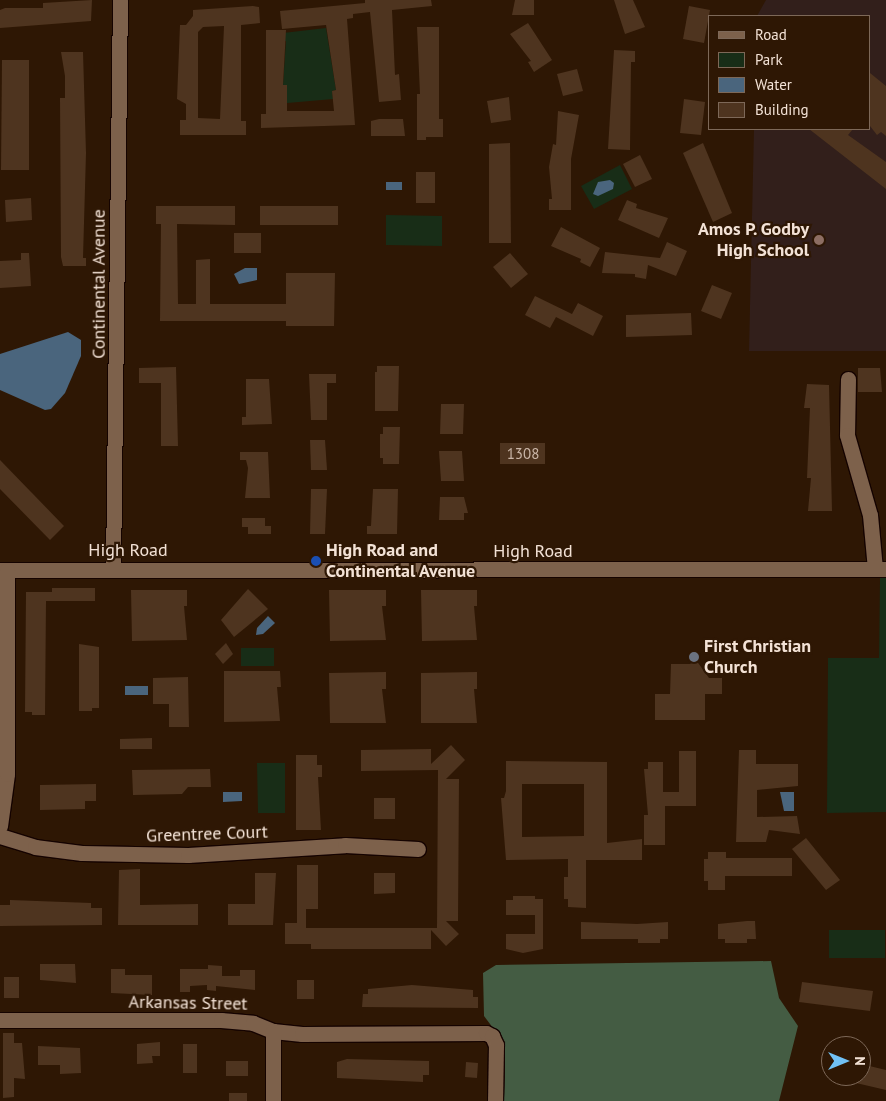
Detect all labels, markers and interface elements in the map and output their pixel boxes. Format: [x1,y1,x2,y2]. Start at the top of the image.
legend [708,15,871,130]
text: Road [755,25,787,44]
text: Park [755,50,783,69]
text: Water [755,75,792,94]
text: Building [755,100,809,119]
street label: Continental Avenue [88,209,110,359]
place label: Amos P. Godby High School [697,219,809,262]
marker: Amos P. Godby High School [813,234,825,246]
house number: 1308 [507,445,539,463]
street label: High Road [88,539,168,561]
place label: High Road and Continental Avenue [326,540,476,582]
street label: High Road [493,540,573,562]
marker: High Road and Continental Avenue [310,555,322,567]
place label: First Christian Church [704,636,811,679]
marker: First Christian Church [688,651,700,663]
street label: Greentree Court [146,821,268,847]
street label: Arkansas Street [128,991,248,1015]
north arrow [821,1036,871,1086]
text: N [851,1056,869,1066]

